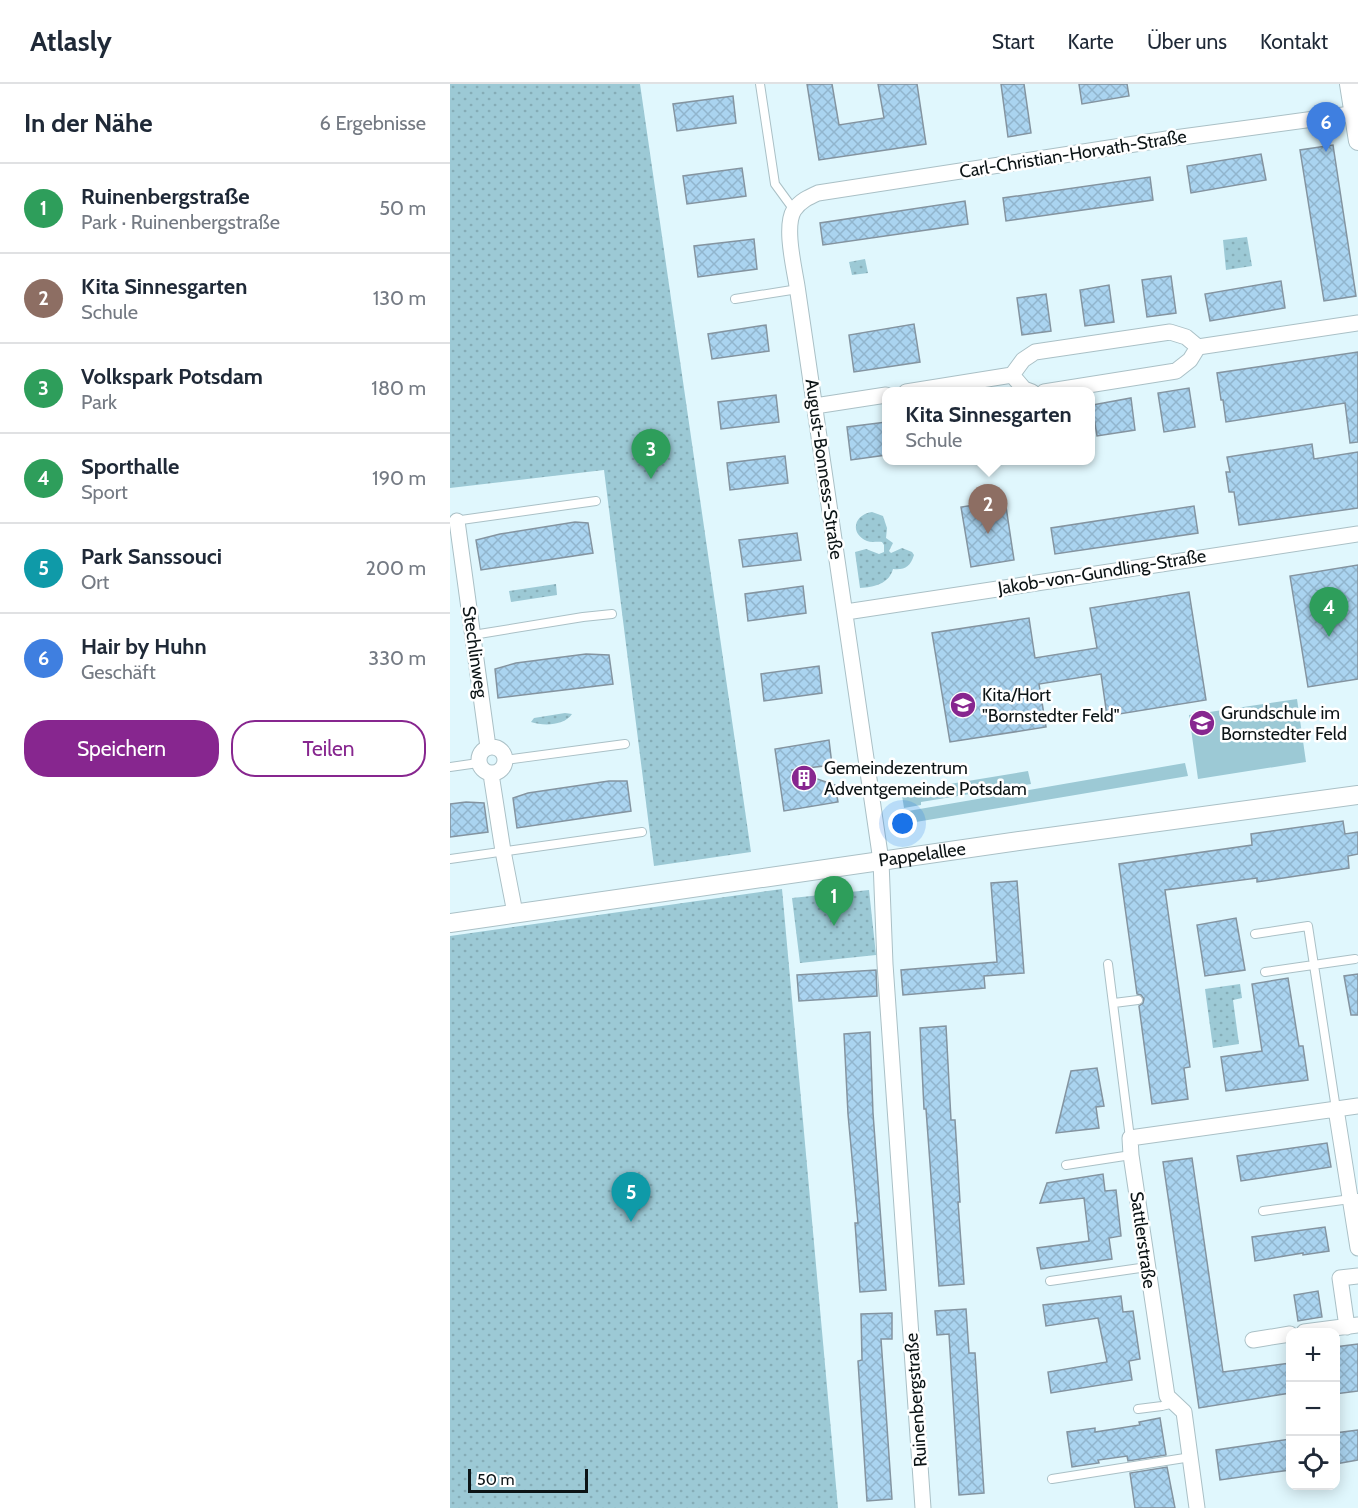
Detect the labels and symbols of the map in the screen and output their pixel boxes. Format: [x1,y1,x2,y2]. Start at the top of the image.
pin: 6 [1306,103,1346,152]
street label: Carl-Christian-Horvath-Straße [958,125,1188,183]
street label: August-Bonness-Straße [800,377,848,561]
pin: 3 [632,430,670,479]
pin: 2 [968,484,1008,534]
street label: Jakob-von-Gundling-Straße [995,545,1208,599]
pin: 4 [1310,588,1348,637]
street label: Stechlinweg [458,605,492,700]
place label: Kita/Hort "Bornstedter Feld" [982,684,1120,727]
school or university icon: Kita/Hort "Bornstedter Feld" [948,690,978,720]
place label: Grundschule im Bornstedter Feld [1221,702,1347,745]
school or university icon: Grundschule im Bornstedter Feld [1187,708,1217,738]
place label: Gemeindezentrum Adventgemeinde Potsdam [824,757,1027,800]
building icon: Gemeindezentrum Adventgemeinde Potsdam [789,763,819,793]
your location [888,809,917,838]
street label: Pappelallee [877,838,967,872]
pin: 1 [814,876,854,926]
pin: 5 [612,1172,651,1222]
street label: Sattlerstraße [1125,1190,1161,1290]
street label: Ruinenbergstraße [900,1332,932,1468]
scale bar [468,1466,588,1494]

